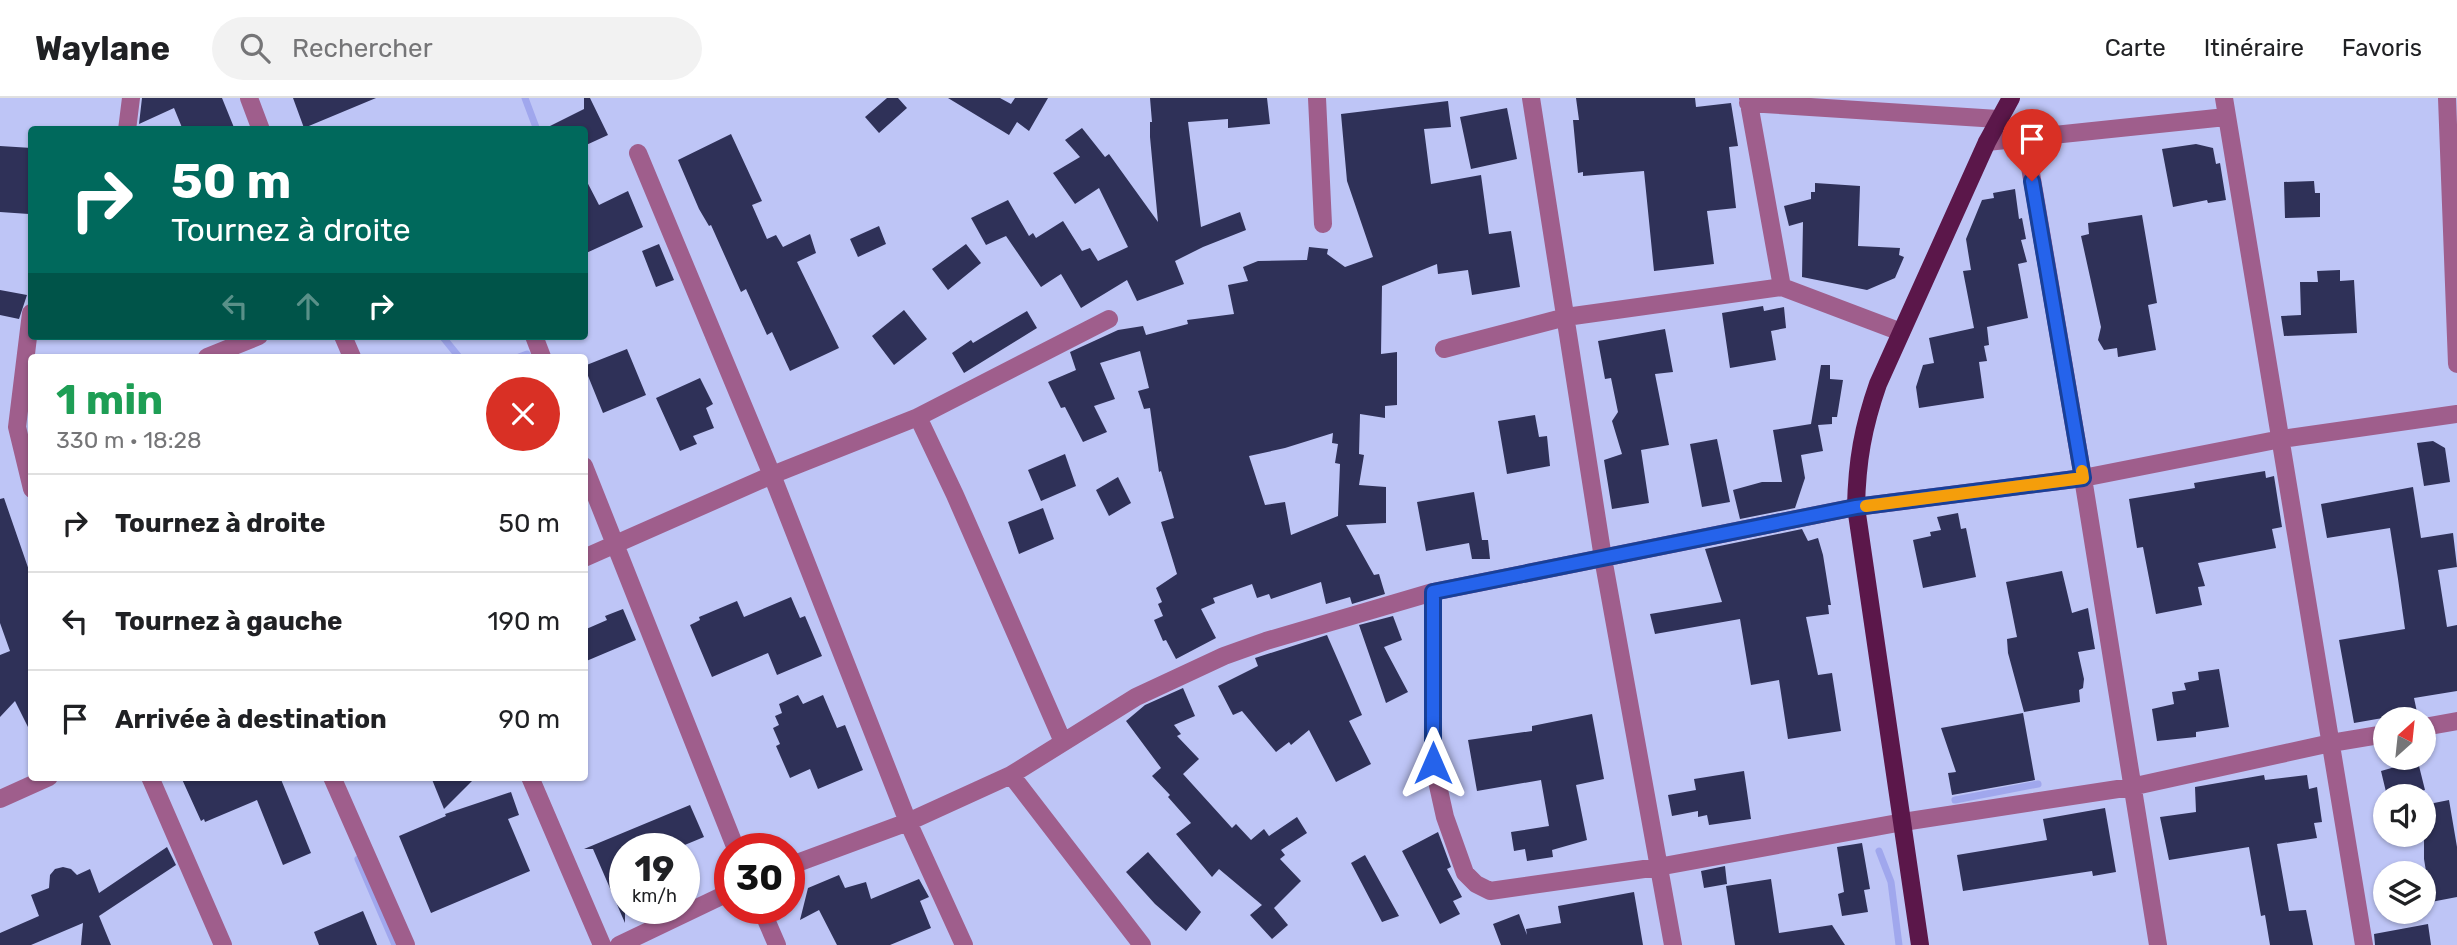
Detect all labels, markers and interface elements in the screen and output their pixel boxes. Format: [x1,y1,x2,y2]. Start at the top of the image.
search box [212,17,702,80]
text: Waylane [35,29,170,68]
icon: search [236,29,274,67]
text: Rechercher [292,33,433,64]
text: Carte [2105,34,2166,62]
text: Itinéraire [2204,34,2304,62]
text: Favoris [2342,34,2422,62]
pin [2002,109,2062,181]
icon: arrive [2013,120,2051,158]
text: 50 m [171,152,291,210]
icon: right [56,154,147,245]
text: Tournez à droite [171,211,411,249]
icon: left [216,287,254,325]
icon: ahead [289,287,327,325]
icon: right [362,287,400,325]
text: 1 min [56,375,163,425]
button: close [486,377,560,451]
text: 330 m · 18:28 [56,426,202,454]
icon: right [56,504,94,542]
text: Tournez à droite [115,508,325,539]
text: 50 m [499,508,560,539]
icon: left [56,602,94,640]
text: Tournez à gauche [115,606,343,637]
text: 190 m [487,606,560,637]
icon: arrive [56,700,94,738]
text: Arrivée à destination [115,704,387,735]
text: 90 m [499,704,560,735]
north arrow [2373,707,2436,770]
map controls [2373,707,2436,924]
position arrow [1396,726,1470,800]
button: sound [2373,784,2436,847]
speed limit sign: 30 [714,833,805,924]
text: 19 [635,848,674,890]
button: layers [2373,861,2436,924]
text: km/h [632,885,677,907]

